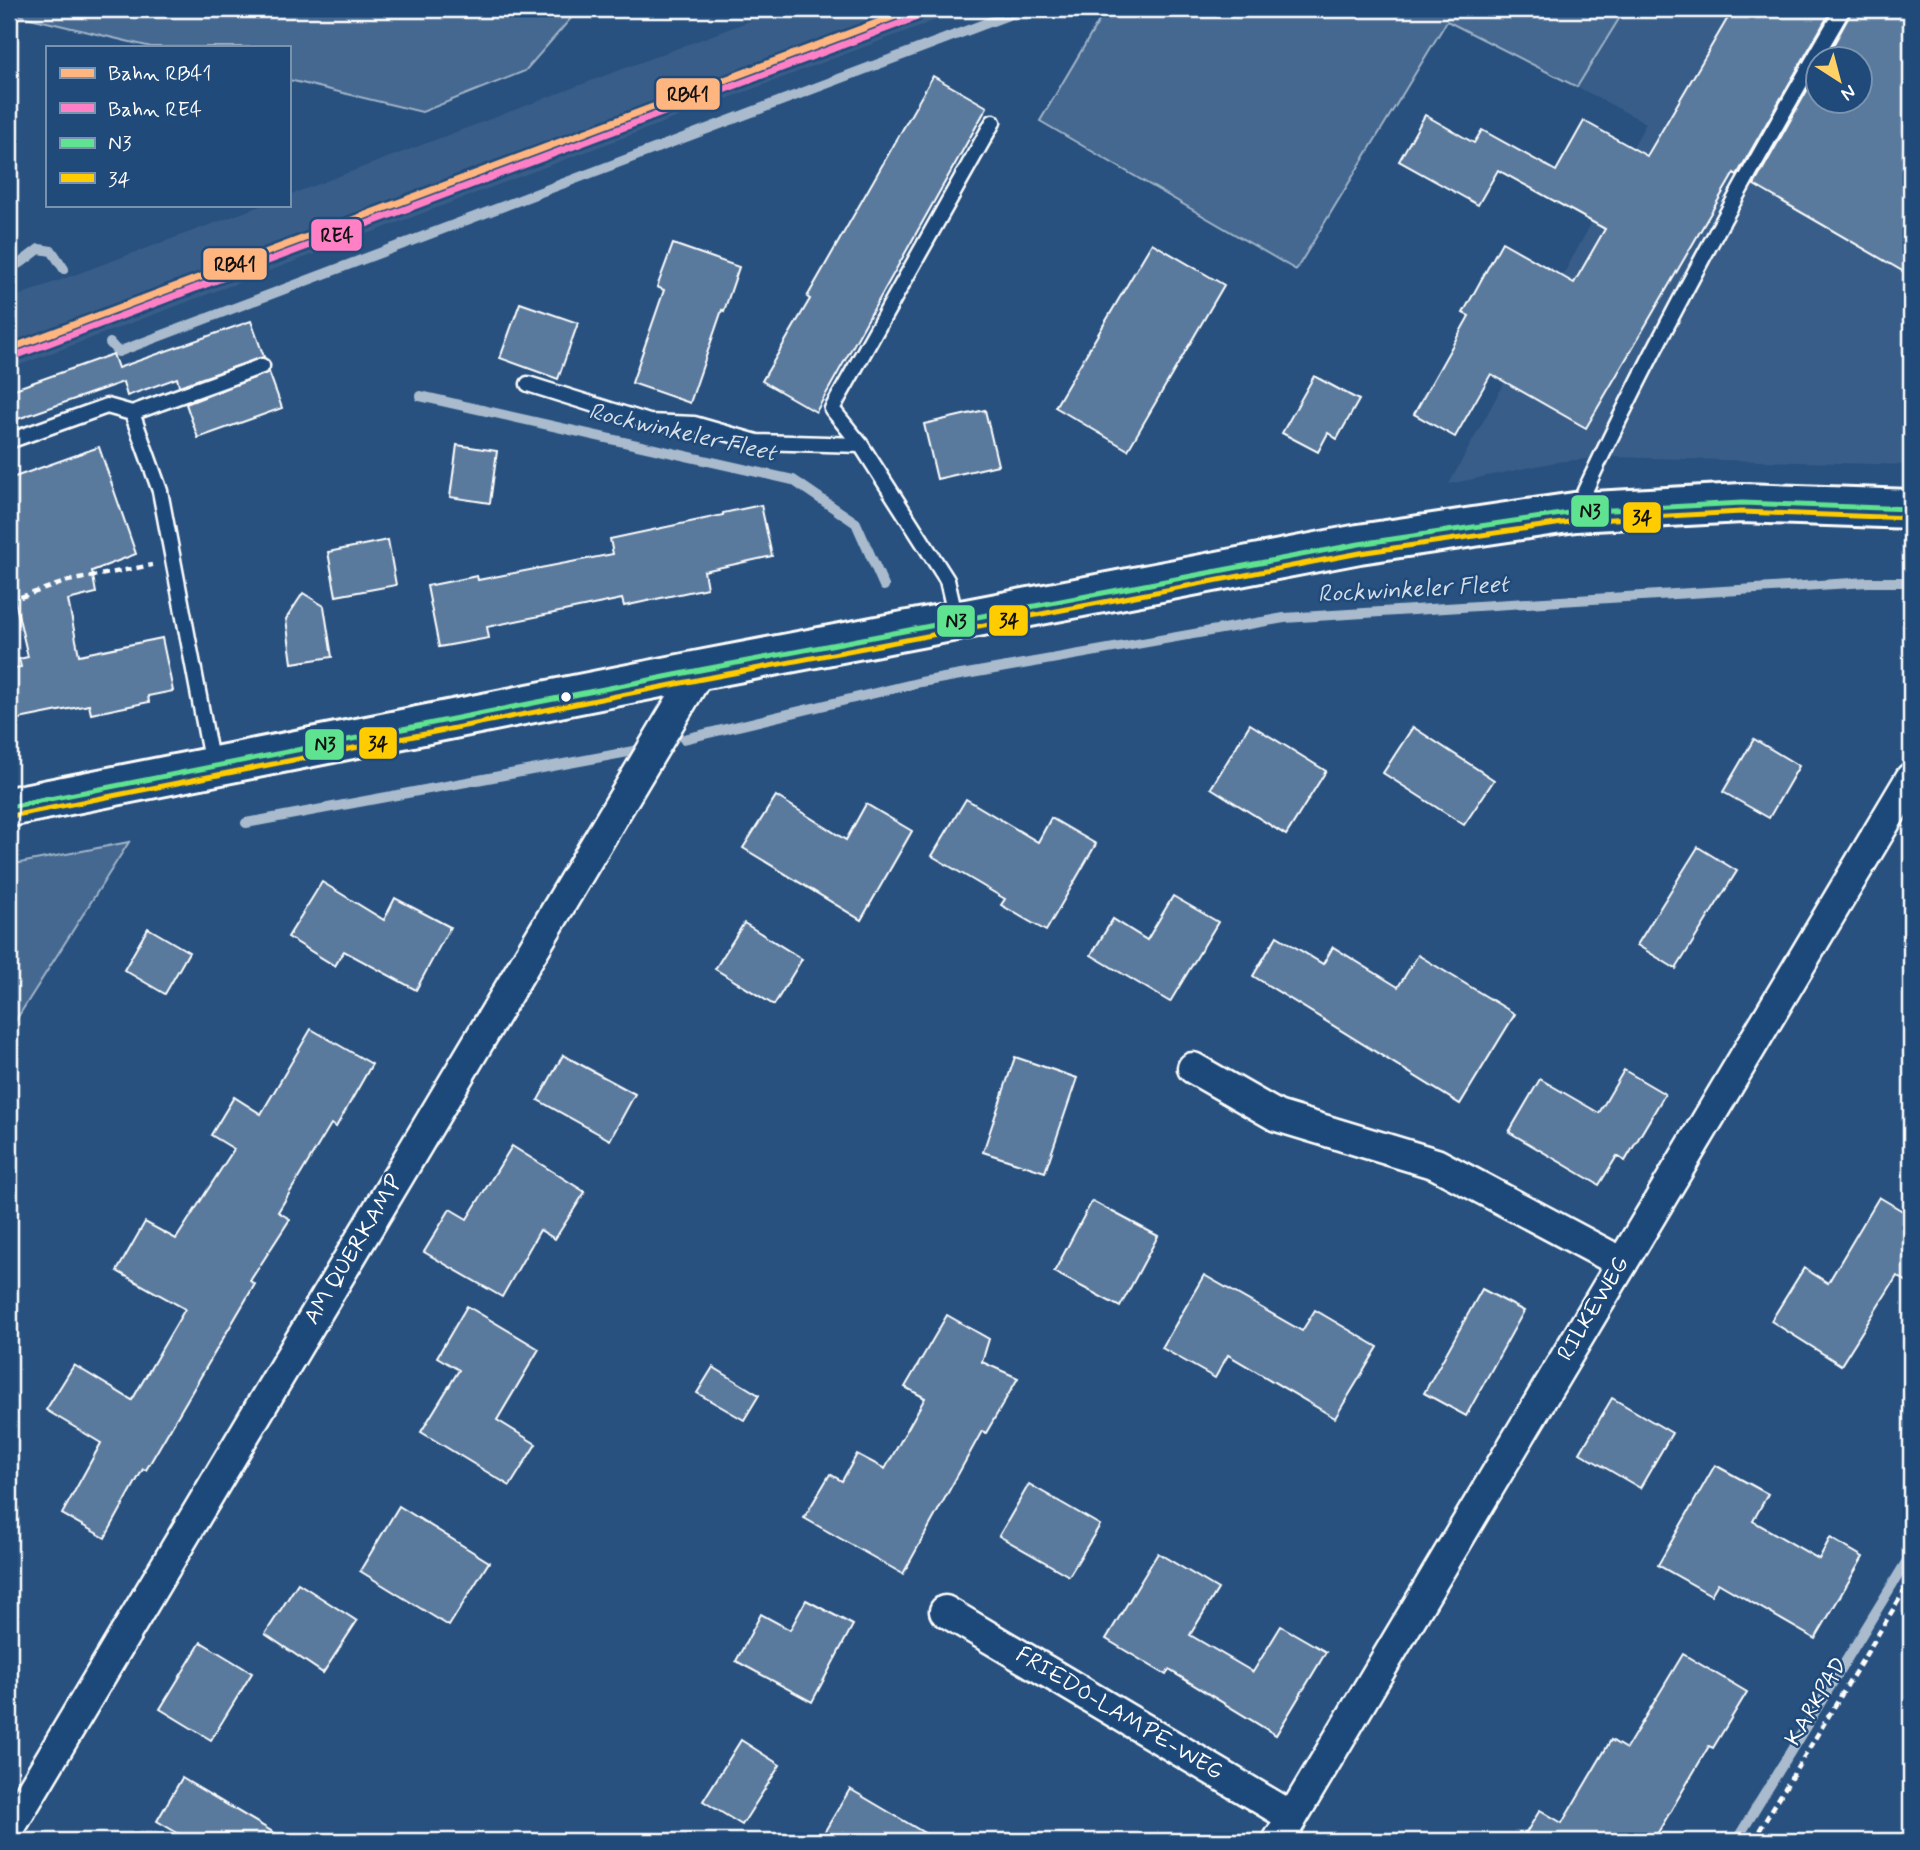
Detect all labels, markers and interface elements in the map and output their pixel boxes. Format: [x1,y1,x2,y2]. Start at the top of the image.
legend [46,46,290,206]
north arrow [1804,46,1874,116]
text: Bahn RB41 [108,60,212,88]
line badge: RB41 [655,77,721,111]
text: N [1836,79,1861,106]
text: RB41 [667,83,709,108]
text: Bahn RE4 [108,96,202,124]
text: N3 [108,130,132,158]
text: 34 [108,166,130,194]
line badge: RE4 [310,218,363,252]
text: RE4 [320,224,354,249]
line badge: RB41 [202,247,268,281]
text: RB41 [214,253,256,278]
water label: Rockwinkeler Fleet [585,396,781,470]
line badge: N3 [1570,494,1610,528]
text: N3 [1579,500,1601,525]
line badge: 34 [1622,501,1662,534]
text: 34 [1632,506,1653,531]
water label: Rockwinkeler Fleet [1317,569,1511,610]
line badge: N3 [936,604,976,638]
line badge: 34 [988,604,1029,637]
text: 34 [999,609,1020,634]
text: N3 [945,610,967,635]
unlabelled marker [559,690,573,704]
line badge: 34 [358,726,398,760]
line badge: N3 [304,728,345,761]
text: 34 [368,732,389,757]
text: N3 [314,733,336,758]
street label: AM QUERKAMP [298,1170,410,1330]
street label: RILKEWEG [1551,1251,1637,1367]
street label: FRIEDO-LAMPE-WEG [1010,1640,1228,1788]
street label: KARKPAD [1779,1652,1855,1752]

